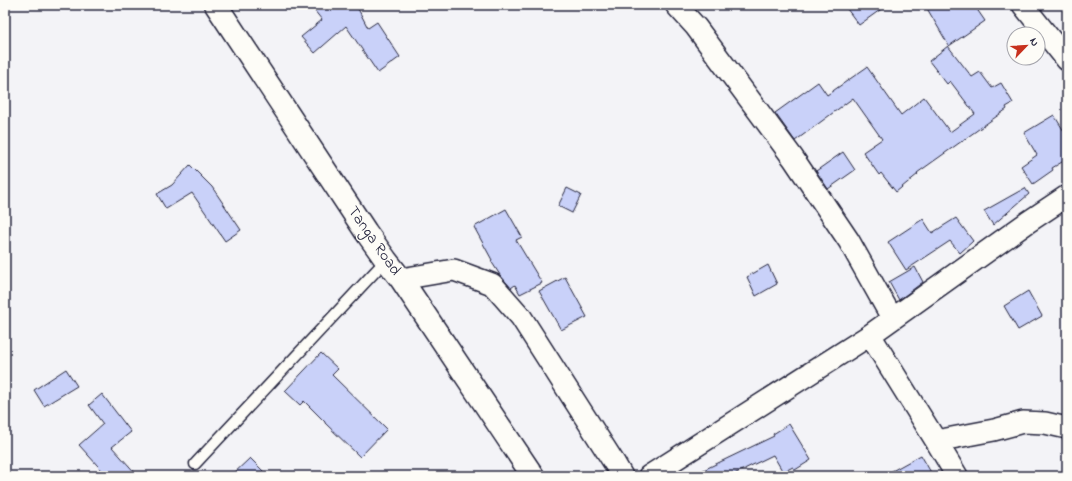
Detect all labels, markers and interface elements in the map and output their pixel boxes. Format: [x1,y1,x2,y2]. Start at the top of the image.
north arrow [1006,26,1046,66]
text: N [1025,35,1043,49]
street label: Tanga Road [341,201,407,281]

